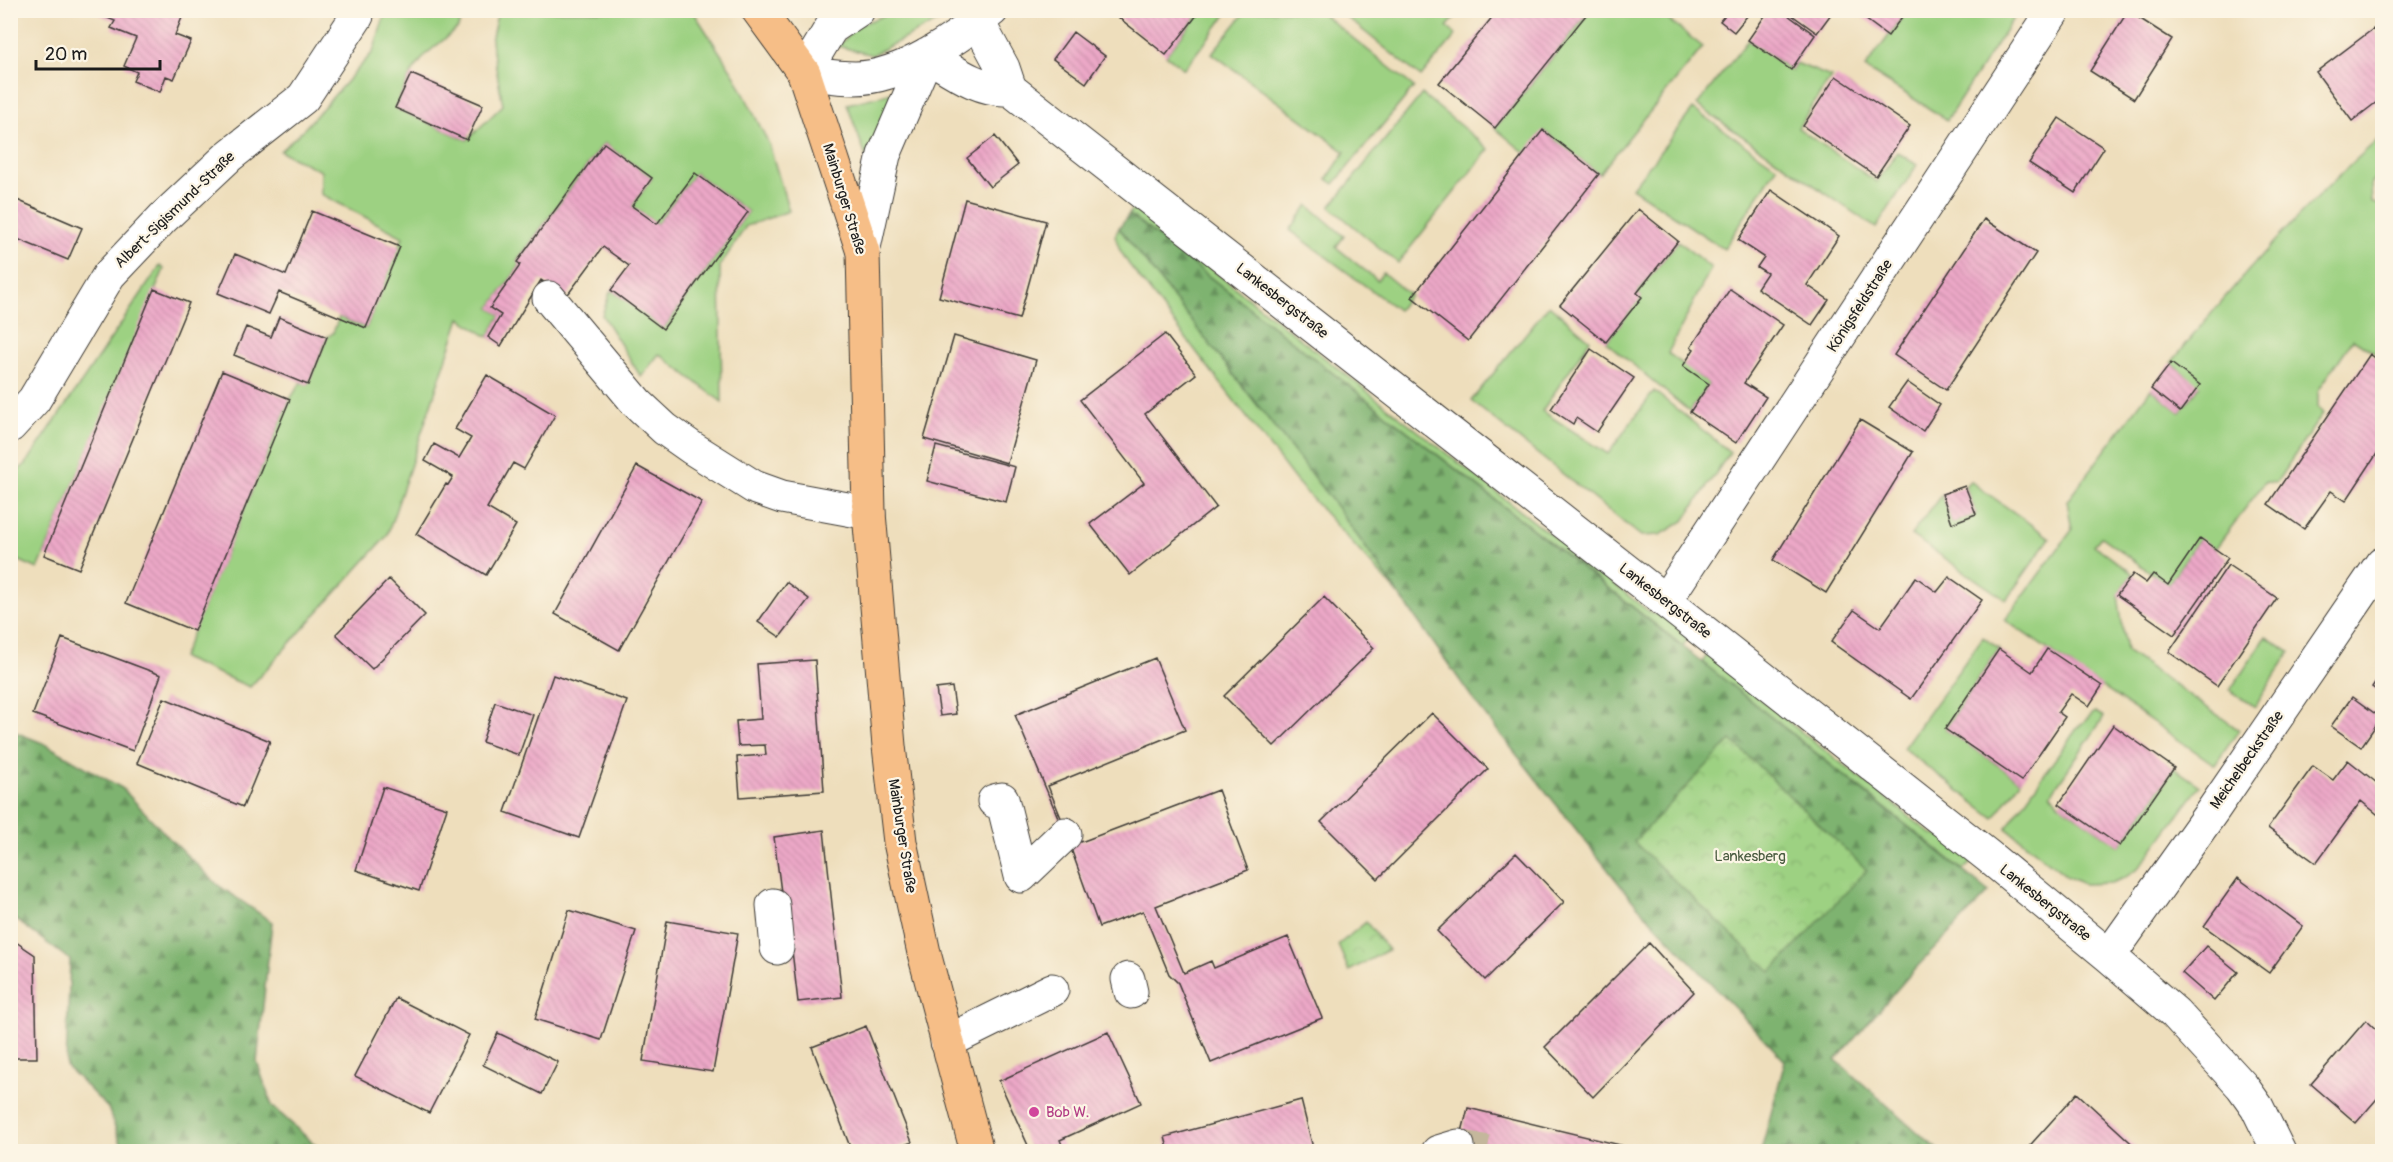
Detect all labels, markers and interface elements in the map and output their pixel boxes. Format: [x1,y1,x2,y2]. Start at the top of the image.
scale bar [36,33,160,71]
text: 20 m [45,43,87,66]
street label: Mainburger Straße [818,141,870,257]
street label: Albert-Sigismund-Straße [111,147,240,272]
street label: Königsfeldstraße [1823,256,1897,356]
street label: Lankesbergstraße [1232,259,1333,343]
street label: Lankesbergstraße [1615,559,1716,643]
street label: Meichelbeckstraße [2206,707,2288,813]
street label: Mainburger Straße [884,778,920,895]
park label: Lankesberg [1714,847,1786,866]
street label: Lankesbergstraße [1995,860,2095,946]
place label: Bob W. [1046,1103,1089,1122]
marker: Bob W. [1027,1105,1041,1119]

